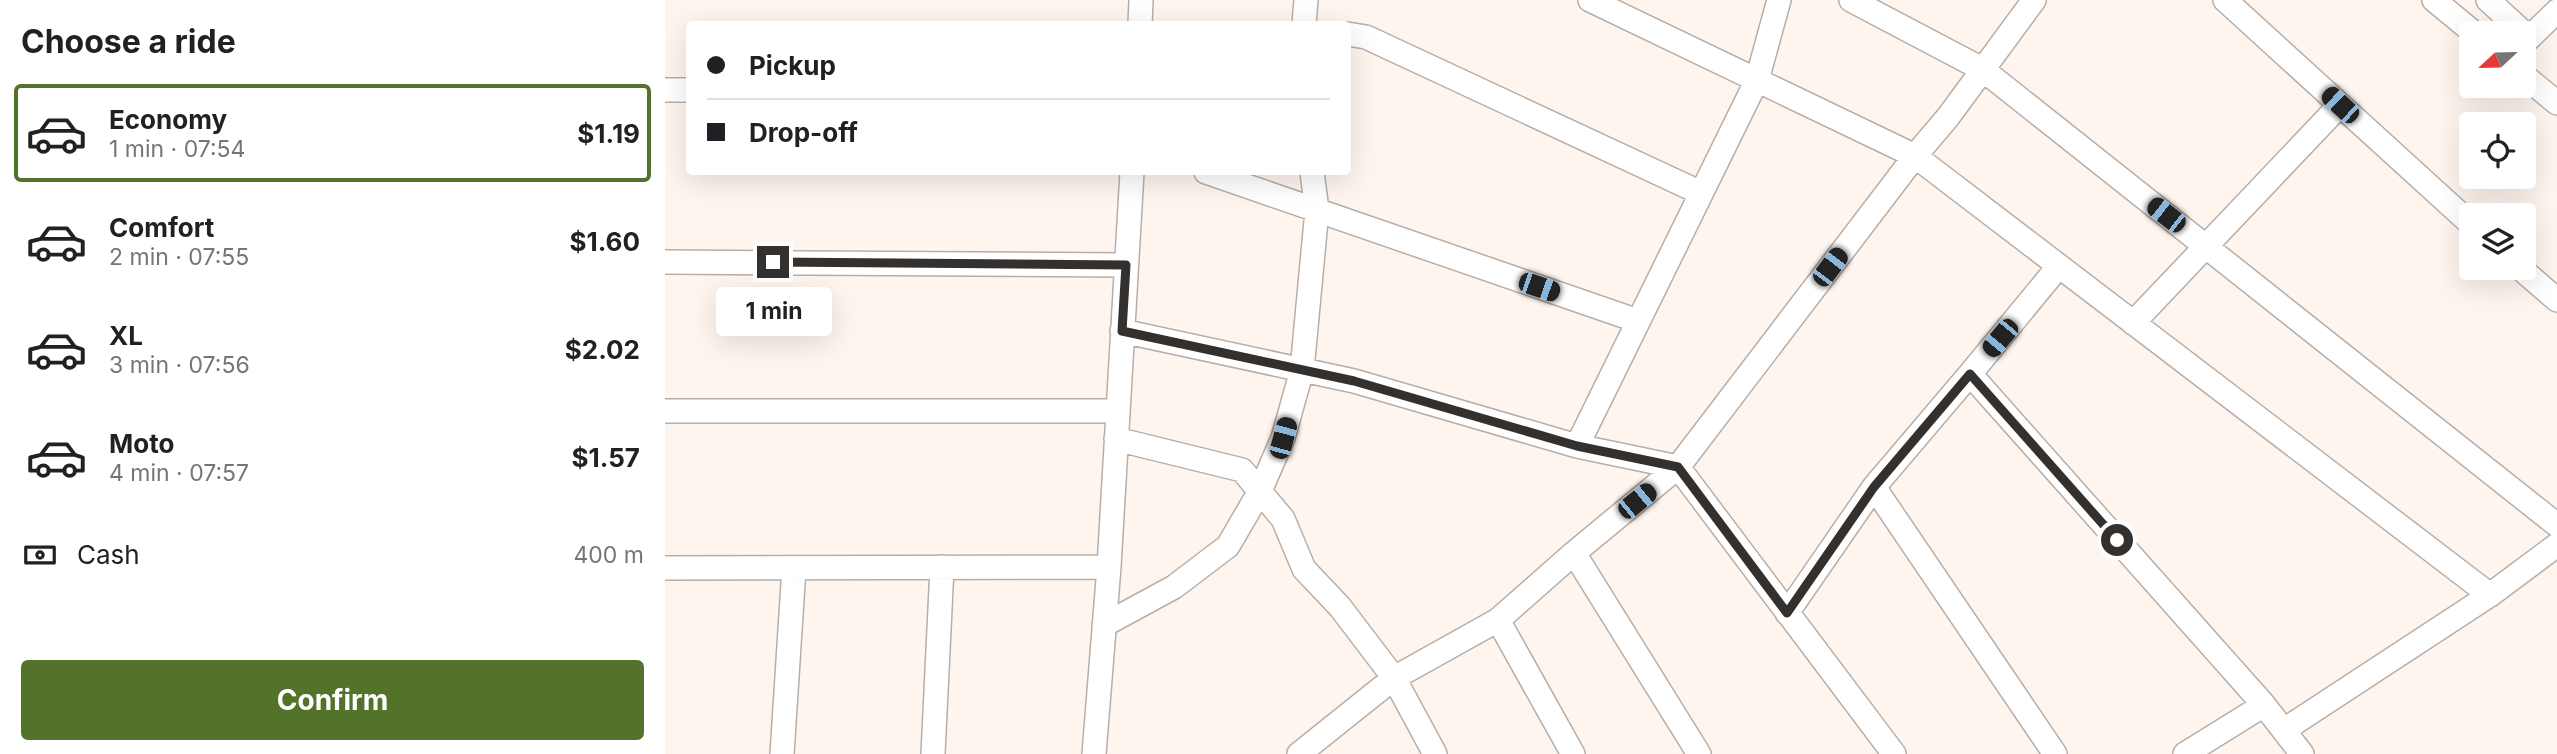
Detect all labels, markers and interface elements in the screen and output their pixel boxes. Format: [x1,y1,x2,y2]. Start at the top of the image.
north arrow [2459,21,2536,98]
map controls [2459,21,2536,280]
text: Choose a ride [21,22,236,61]
text: Pickup [749,50,836,81]
car [2318,83,2363,127]
icon: car [25,102,88,165]
text: Economy [109,104,227,135]
button: locate [2459,112,2536,189]
text: Drop-off [749,117,858,148]
text: $1.19 [577,118,640,149]
text: 1 min · 07:54 [109,135,245,163]
car [2143,194,2190,236]
button: layers [2459,203,2536,280]
icon: car [25,210,88,273]
text: Comfort [109,212,214,243]
text: $1.60 [569,226,640,257]
text: 2 min · 07:55 [109,243,249,271]
car [1809,244,1852,290]
route end [757,246,789,278]
car [1516,270,1563,304]
callout: 1 min [715,286,831,336]
text: 1 min [746,297,802,325]
car [1979,315,2022,361]
icon: car [25,318,88,381]
text: XL [109,320,143,351]
text: $2.02 [565,334,640,365]
text: 3 min · 07:56 [109,351,250,379]
car [1268,415,1299,461]
icon: car [25,426,88,489]
text: Moto [109,428,174,459]
text: $1.57 [572,442,640,473]
text: 4 min · 07:57 [109,459,249,487]
car [1615,480,1660,522]
route start [2101,524,2133,556]
icon: cash [21,536,59,574]
text: Cash [77,539,140,570]
text: 400 m [574,541,644,569]
button: Confirm [21,660,644,740]

